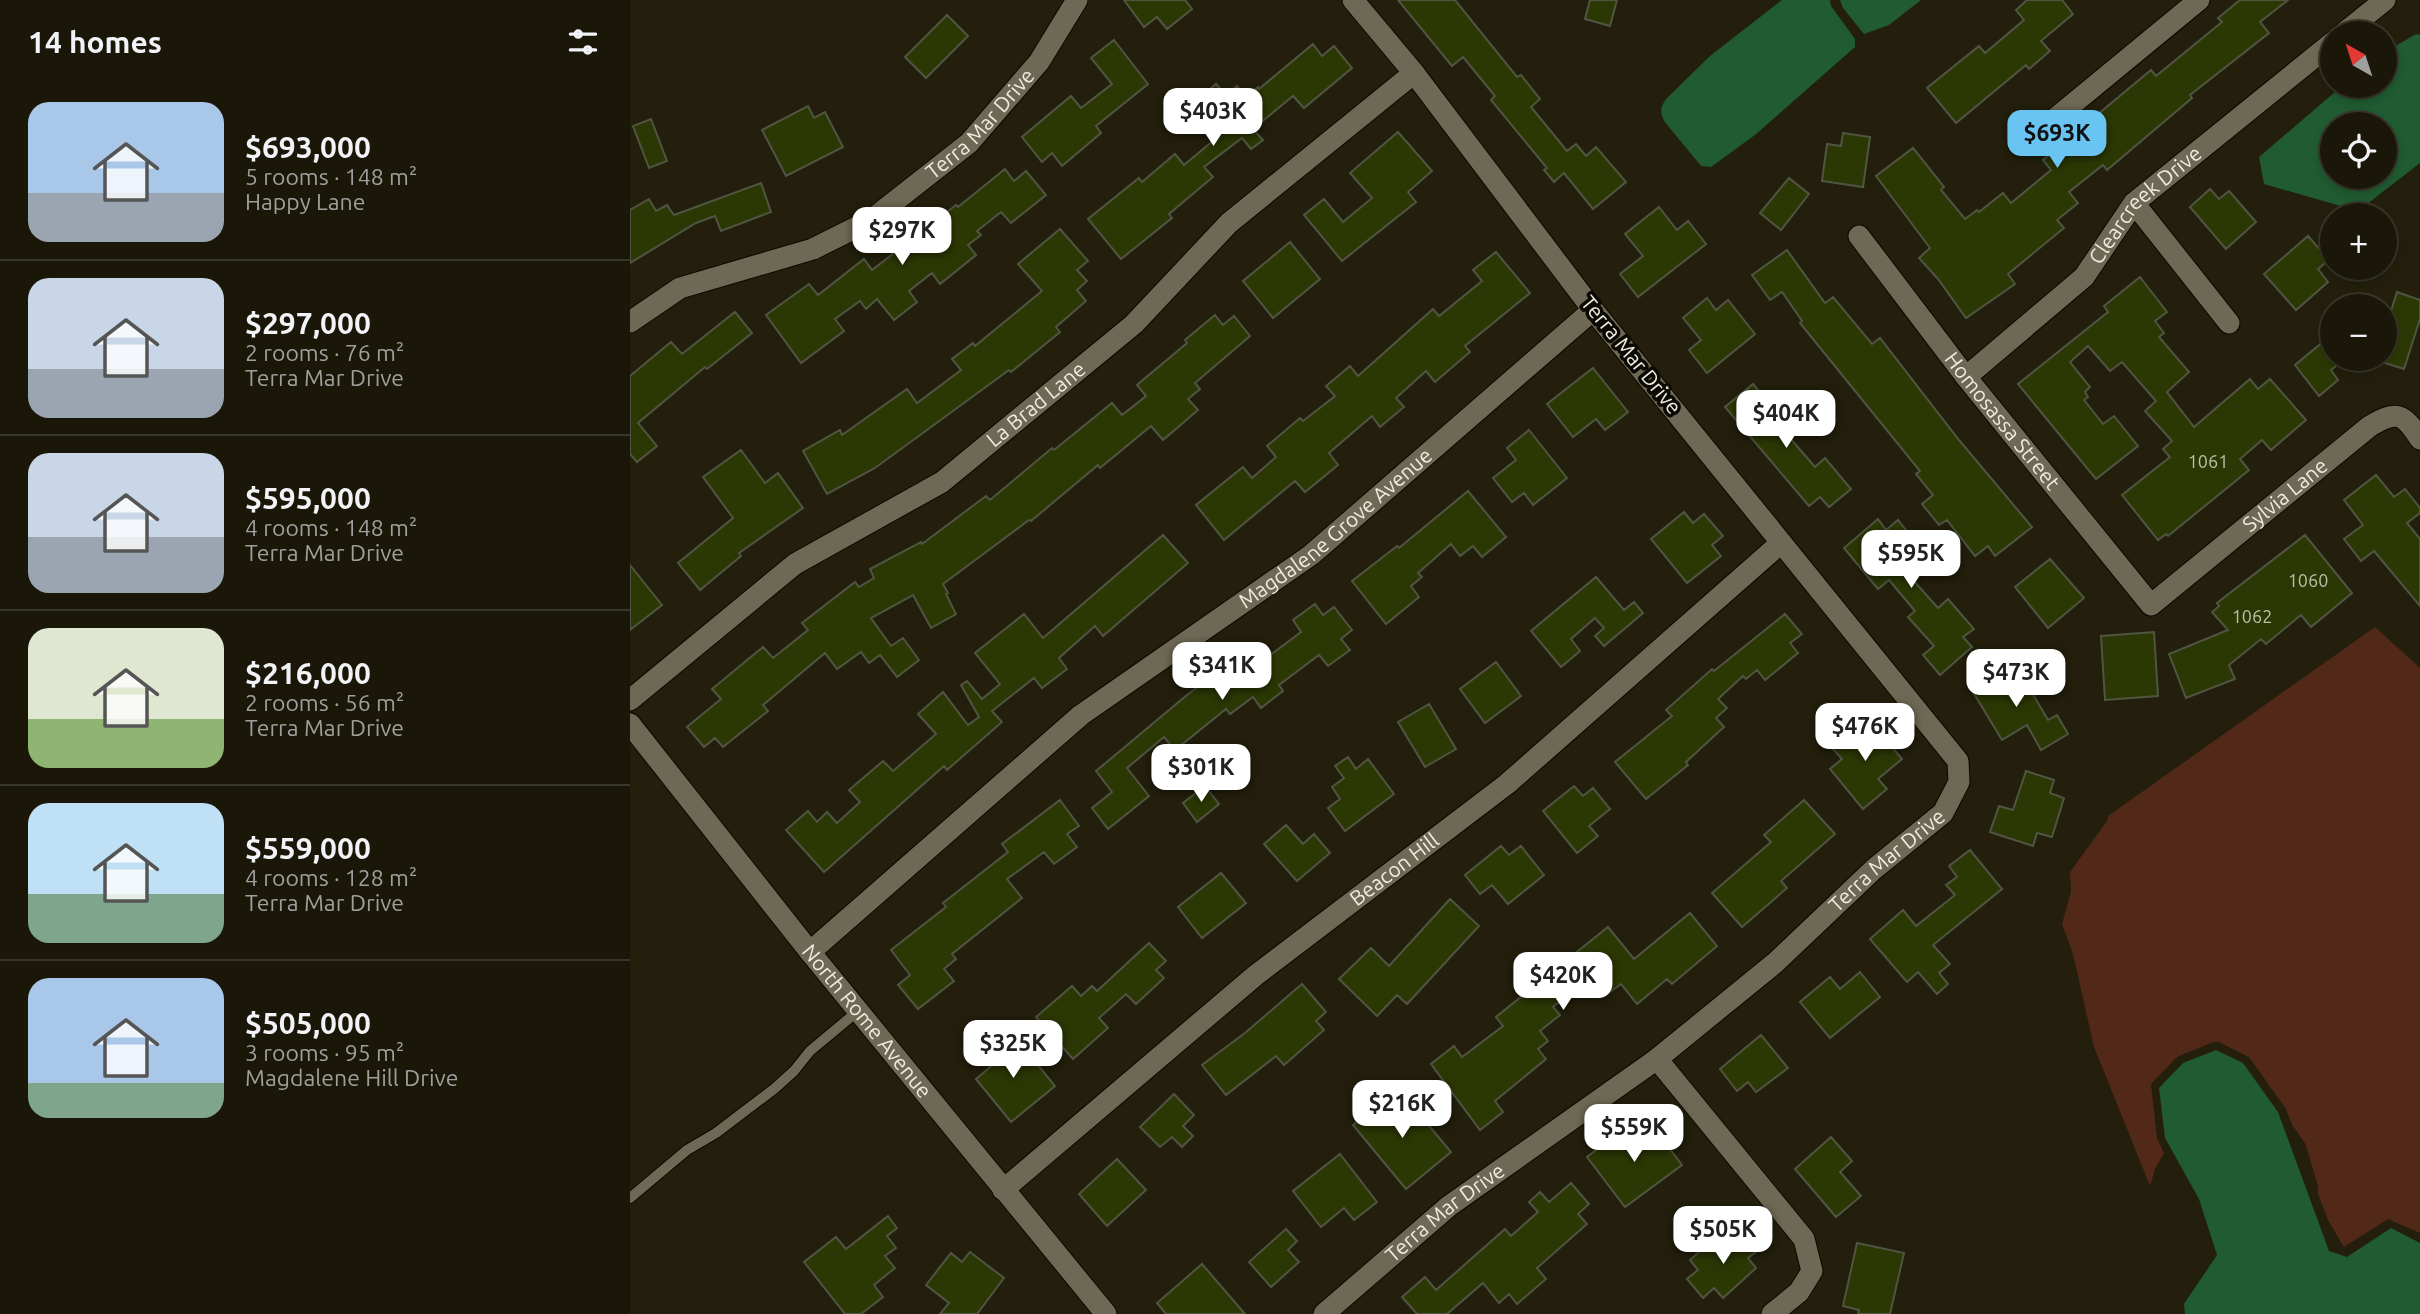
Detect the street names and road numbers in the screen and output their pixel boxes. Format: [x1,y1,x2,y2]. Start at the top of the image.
street label: Terra Mar Drive [921,63,1039,183]
street label: Clearcreek Drive [2083,140,2206,268]
street label: Terra Mar Drive [1577,290,1687,418]
street label: Homosassa Street [1940,347,2066,494]
street label: La Brad Lane [981,356,1090,451]
street label: Magdalene Grove Avenue [1234,443,1436,612]
street label: Sylvia Lane [2237,453,2332,536]
street label: Terra Mar Drive [1824,803,1949,916]
street label: Beacon Hill [1345,827,1443,910]
street label: North Rome Avenue [798,939,937,1102]
street label: Terra Mar Drive [1380,1158,1509,1267]

